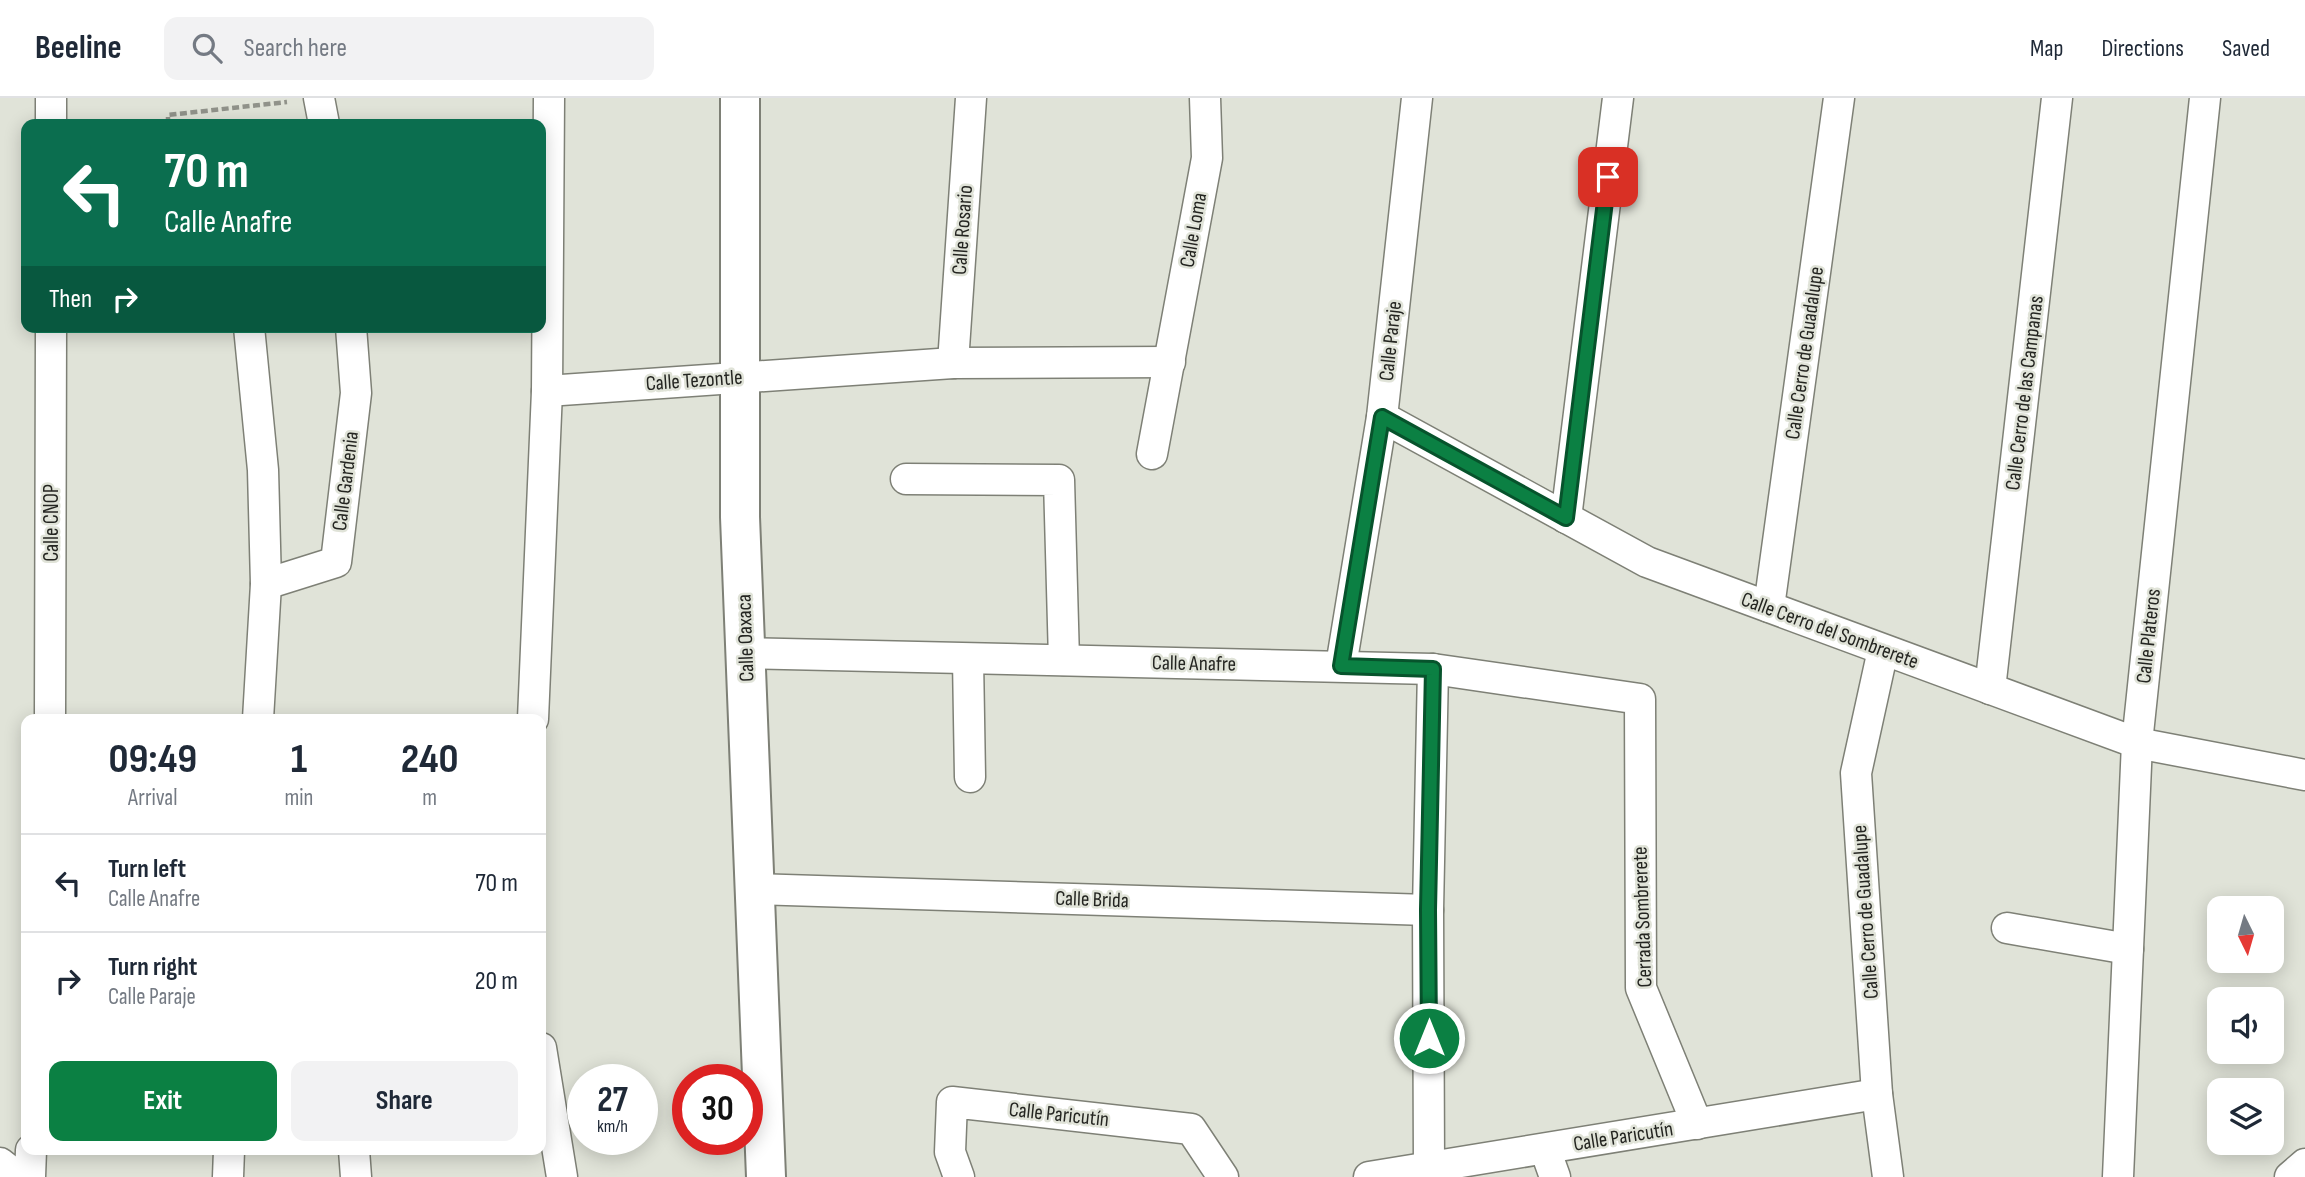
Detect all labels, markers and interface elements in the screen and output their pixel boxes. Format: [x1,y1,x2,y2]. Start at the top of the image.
search box [164,17,654,80]
text: Beeline [35,28,122,68]
icon: search [188,29,226,67]
text: Search here [244,33,347,64]
text: Map [2030,34,2063,63]
text: Directions [2101,34,2184,63]
text: Saved [2222,34,2270,63]
text: 70 m [164,143,249,202]
icon: left [49,147,140,238]
pin [1578,147,1638,207]
icon: arrive [1589,158,1627,196]
street label: Calle Rosario [947,184,978,276]
street label: Calle Loma [1175,191,1212,269]
text: Calle Anafre [164,203,292,242]
street label: Calle Cerro de Guadalupe [1780,265,1829,441]
icon: right [106,280,144,318]
text: Then [49,284,92,315]
street label: Calle Cerro de las Campanas [2000,294,2049,492]
street label: Calle Paraje [1374,300,1407,382]
street label: Calle Tezontle [645,365,743,396]
street label: Calle Gardenia [327,430,364,532]
street label: Calle CNOP [39,484,64,562]
street label: Calle Cerro del Sombrerete [1738,587,1922,674]
street label: Calle Plateros [2131,588,2166,685]
street label: Calle Oaxaca [731,594,760,682]
street label: Calle Anafre [1152,650,1236,677]
text: 09:49 [108,734,197,785]
text: 1 [291,734,307,785]
text: 240 [401,734,459,785]
text: Arrival [128,784,178,812]
text: min [285,784,313,812]
text: m [422,784,437,812]
street label: Calle Cerro de Guadalupe [1847,824,1884,1000]
street label: Cerrada Sombrerete [1628,846,1657,988]
text: Turn left [108,854,186,885]
icon: left [49,864,87,902]
text: 70 m [475,868,518,899]
text: Calle Anafre [108,885,200,913]
street label: Calle Brida [1055,886,1129,913]
north arrow [2207,896,2284,973]
map controls [2207,896,2284,1155]
text: Turn right [108,952,197,983]
icon: right [49,962,87,1000]
text: 20 m [475,966,518,997]
text: Calle Paraje [108,983,196,1011]
button: sound [2207,987,2284,1064]
position arrow [1392,1001,1466,1075]
button: Exit [49,1061,277,1141]
button: Share [291,1061,518,1141]
speed limit sign: 30 [672,1064,763,1155]
button: layers [2207,1078,2284,1155]
text: 27 [597,1079,628,1122]
street label: Calle Paricutín [1008,1097,1110,1132]
text: km/h [597,1116,628,1137]
street label: Calle Paricutín [1571,1116,1675,1157]

